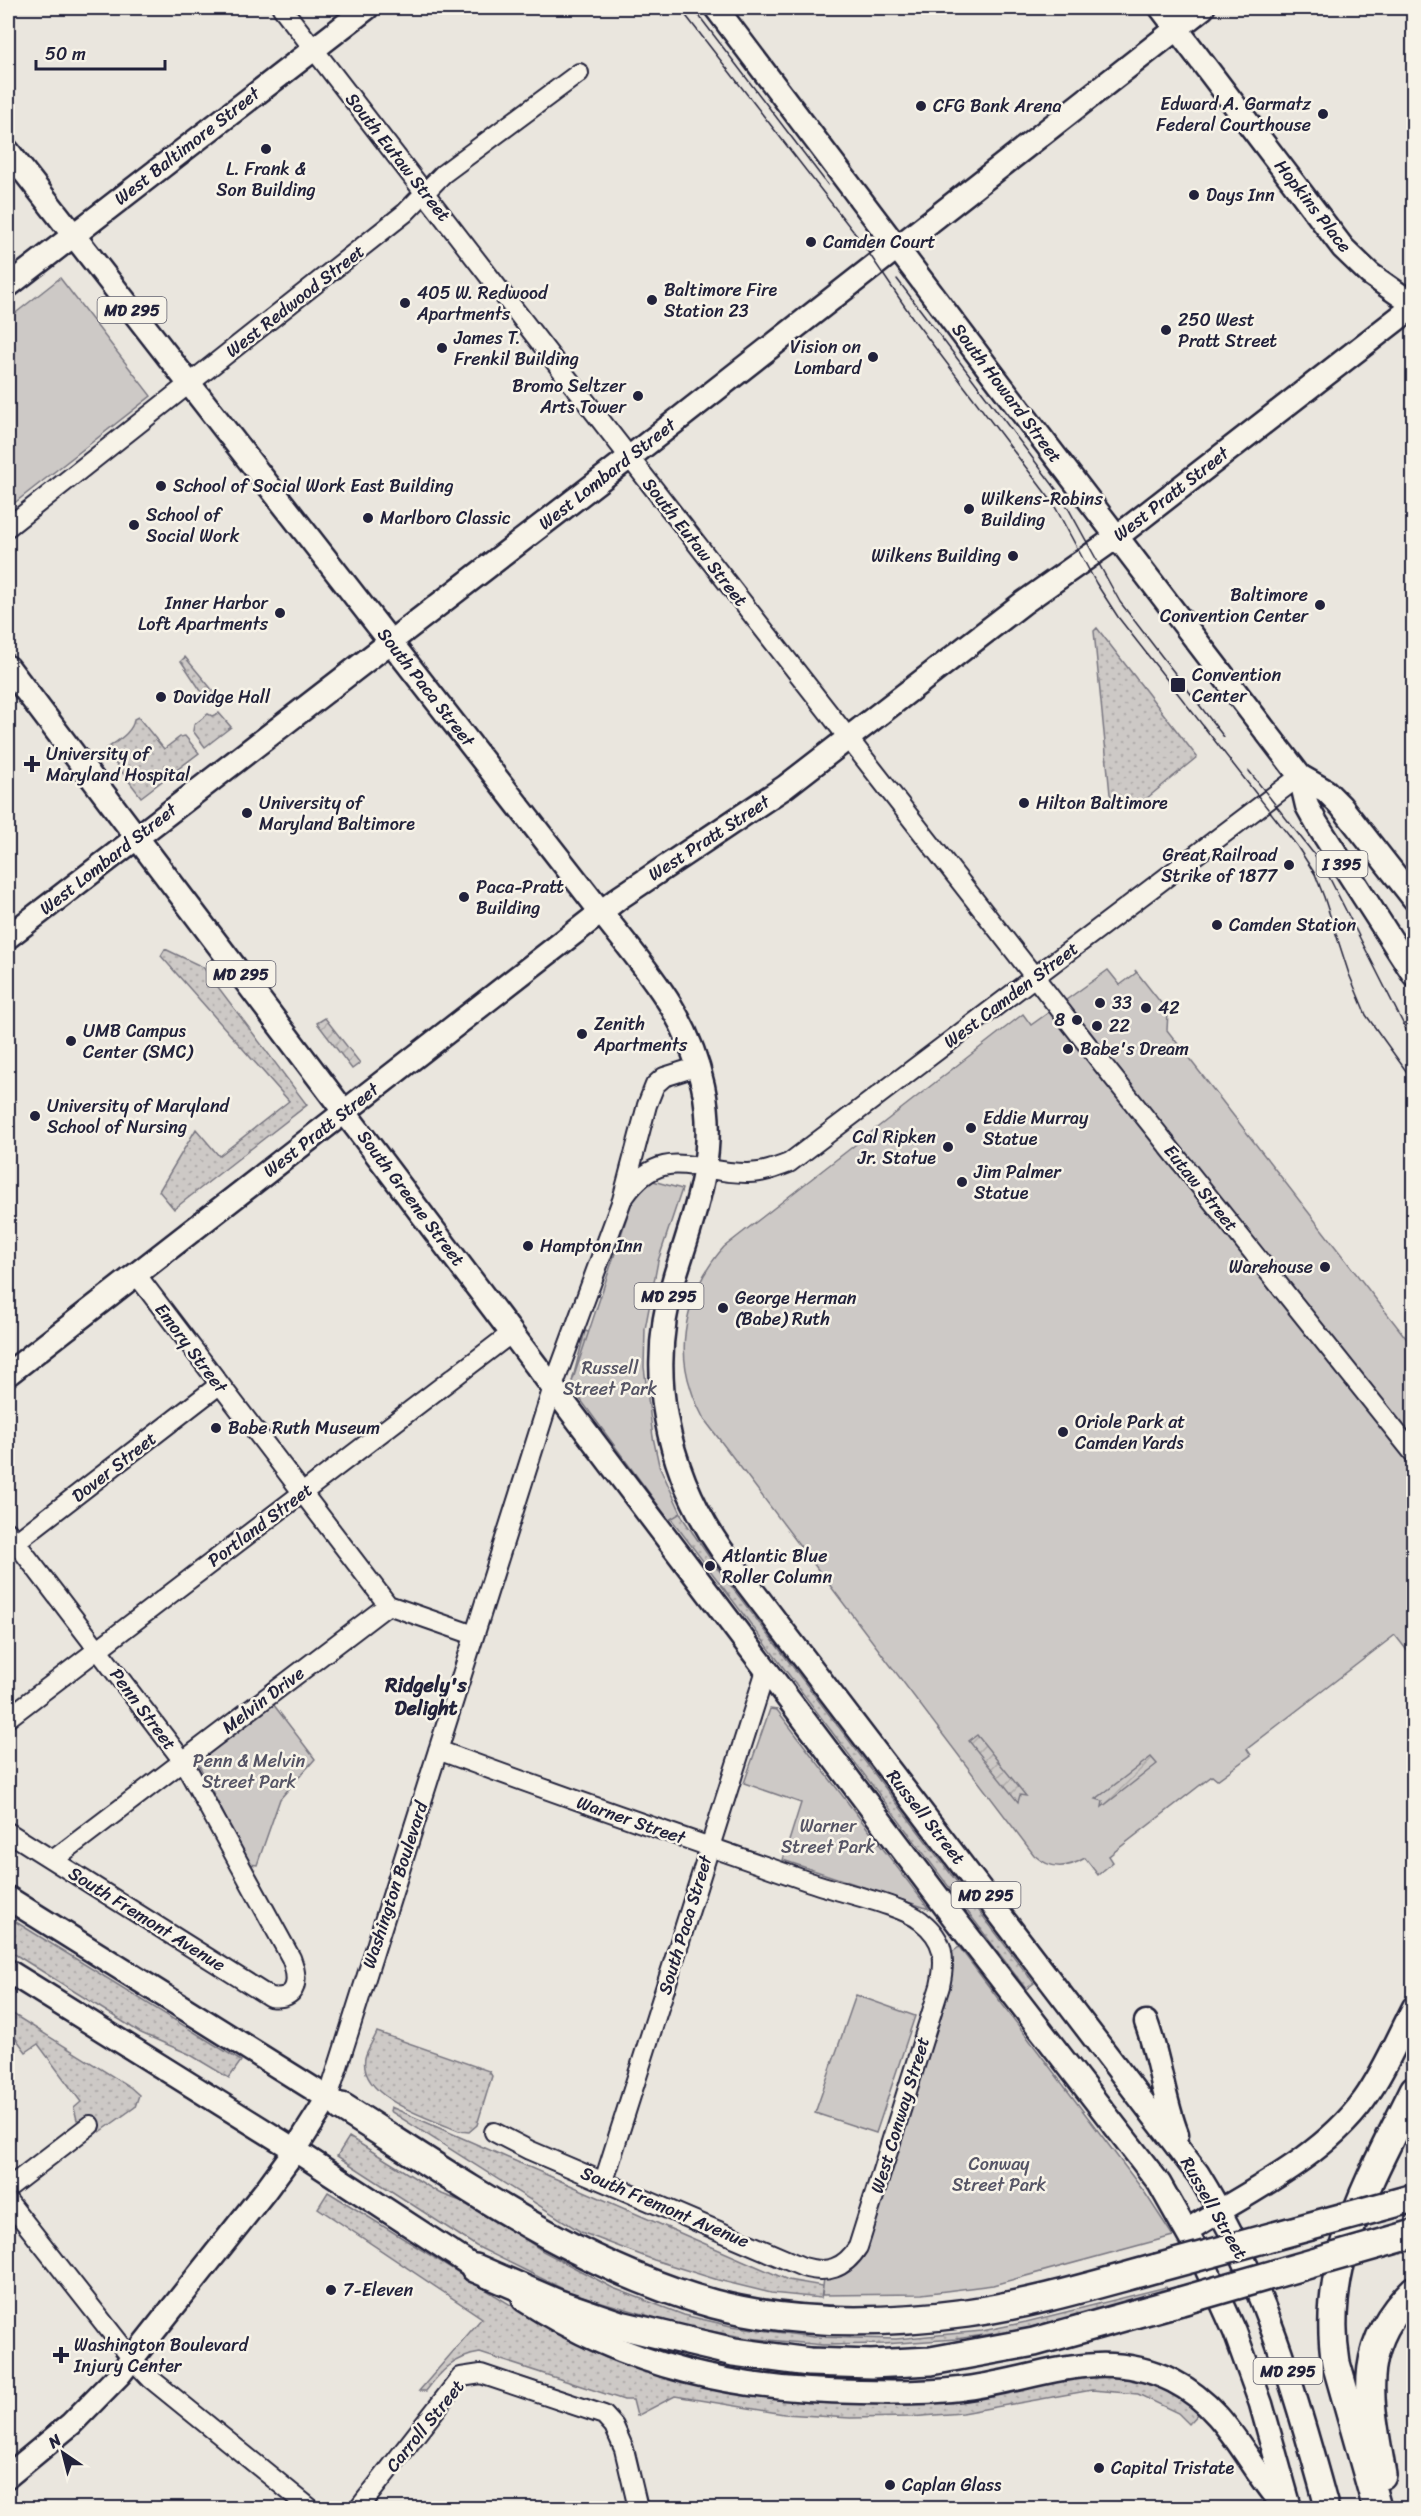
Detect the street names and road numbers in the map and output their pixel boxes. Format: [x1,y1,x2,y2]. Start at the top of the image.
street label: West Baltimore Street [107,78,268,214]
street label: South Eutaw Street [337,85,459,229]
street label: Hopkins Place [1266,152,1360,260]
street label: West Redwood Street [218,236,372,366]
road number: MD 295 [98,297,166,323]
street label: South Howard Street [943,316,1071,470]
street label: West Lombard Street [531,409,684,538]
street label: West Pratt Street [1106,438,1237,550]
street label: South Eutaw Street [634,470,756,614]
street label: South Paca Street [369,620,484,754]
street label: West Pratt Street [641,786,777,890]
street label: West Lombard Street [32,794,185,923]
road number: I 395 [1316,851,1368,877]
street label: West Camden Street [936,933,1086,1057]
road number: MD 295 [206,961,276,987]
street label: West Pratt Street [256,1074,387,1186]
street label: South Greene Street [349,1123,473,1273]
street label: Eutaw Street [1155,1137,1247,1239]
road number: MD 295 [634,1283,704,1309]
street label: Emory Street [146,1296,236,1401]
street label: Dover Street [64,1423,164,1511]
street label: Portland Street [200,1474,320,1576]
street label: Melvin Drive [214,1658,312,1742]
street label: Penn Street [101,1661,185,1757]
street label: Russell Street [878,1762,974,1872]
street label: Warner Street [572,1786,690,1854]
street label: Washington Boulevard [353,1796,438,1973]
street label: South Paca Street [649,1851,722,1999]
street label: South Fremont Avenue [62,1858,232,1980]
road number: MD 295 [952,1882,1020,1908]
street label: West Conway Street [861,2033,939,2197]
street label: Russell Street [1172,2151,1256,2266]
street label: South Fremont Avenue [576,2157,754,2257]
road number: MD 295 [1254,2358,1322,2384]
street label: Carroll Street [377,2372,473,2480]

